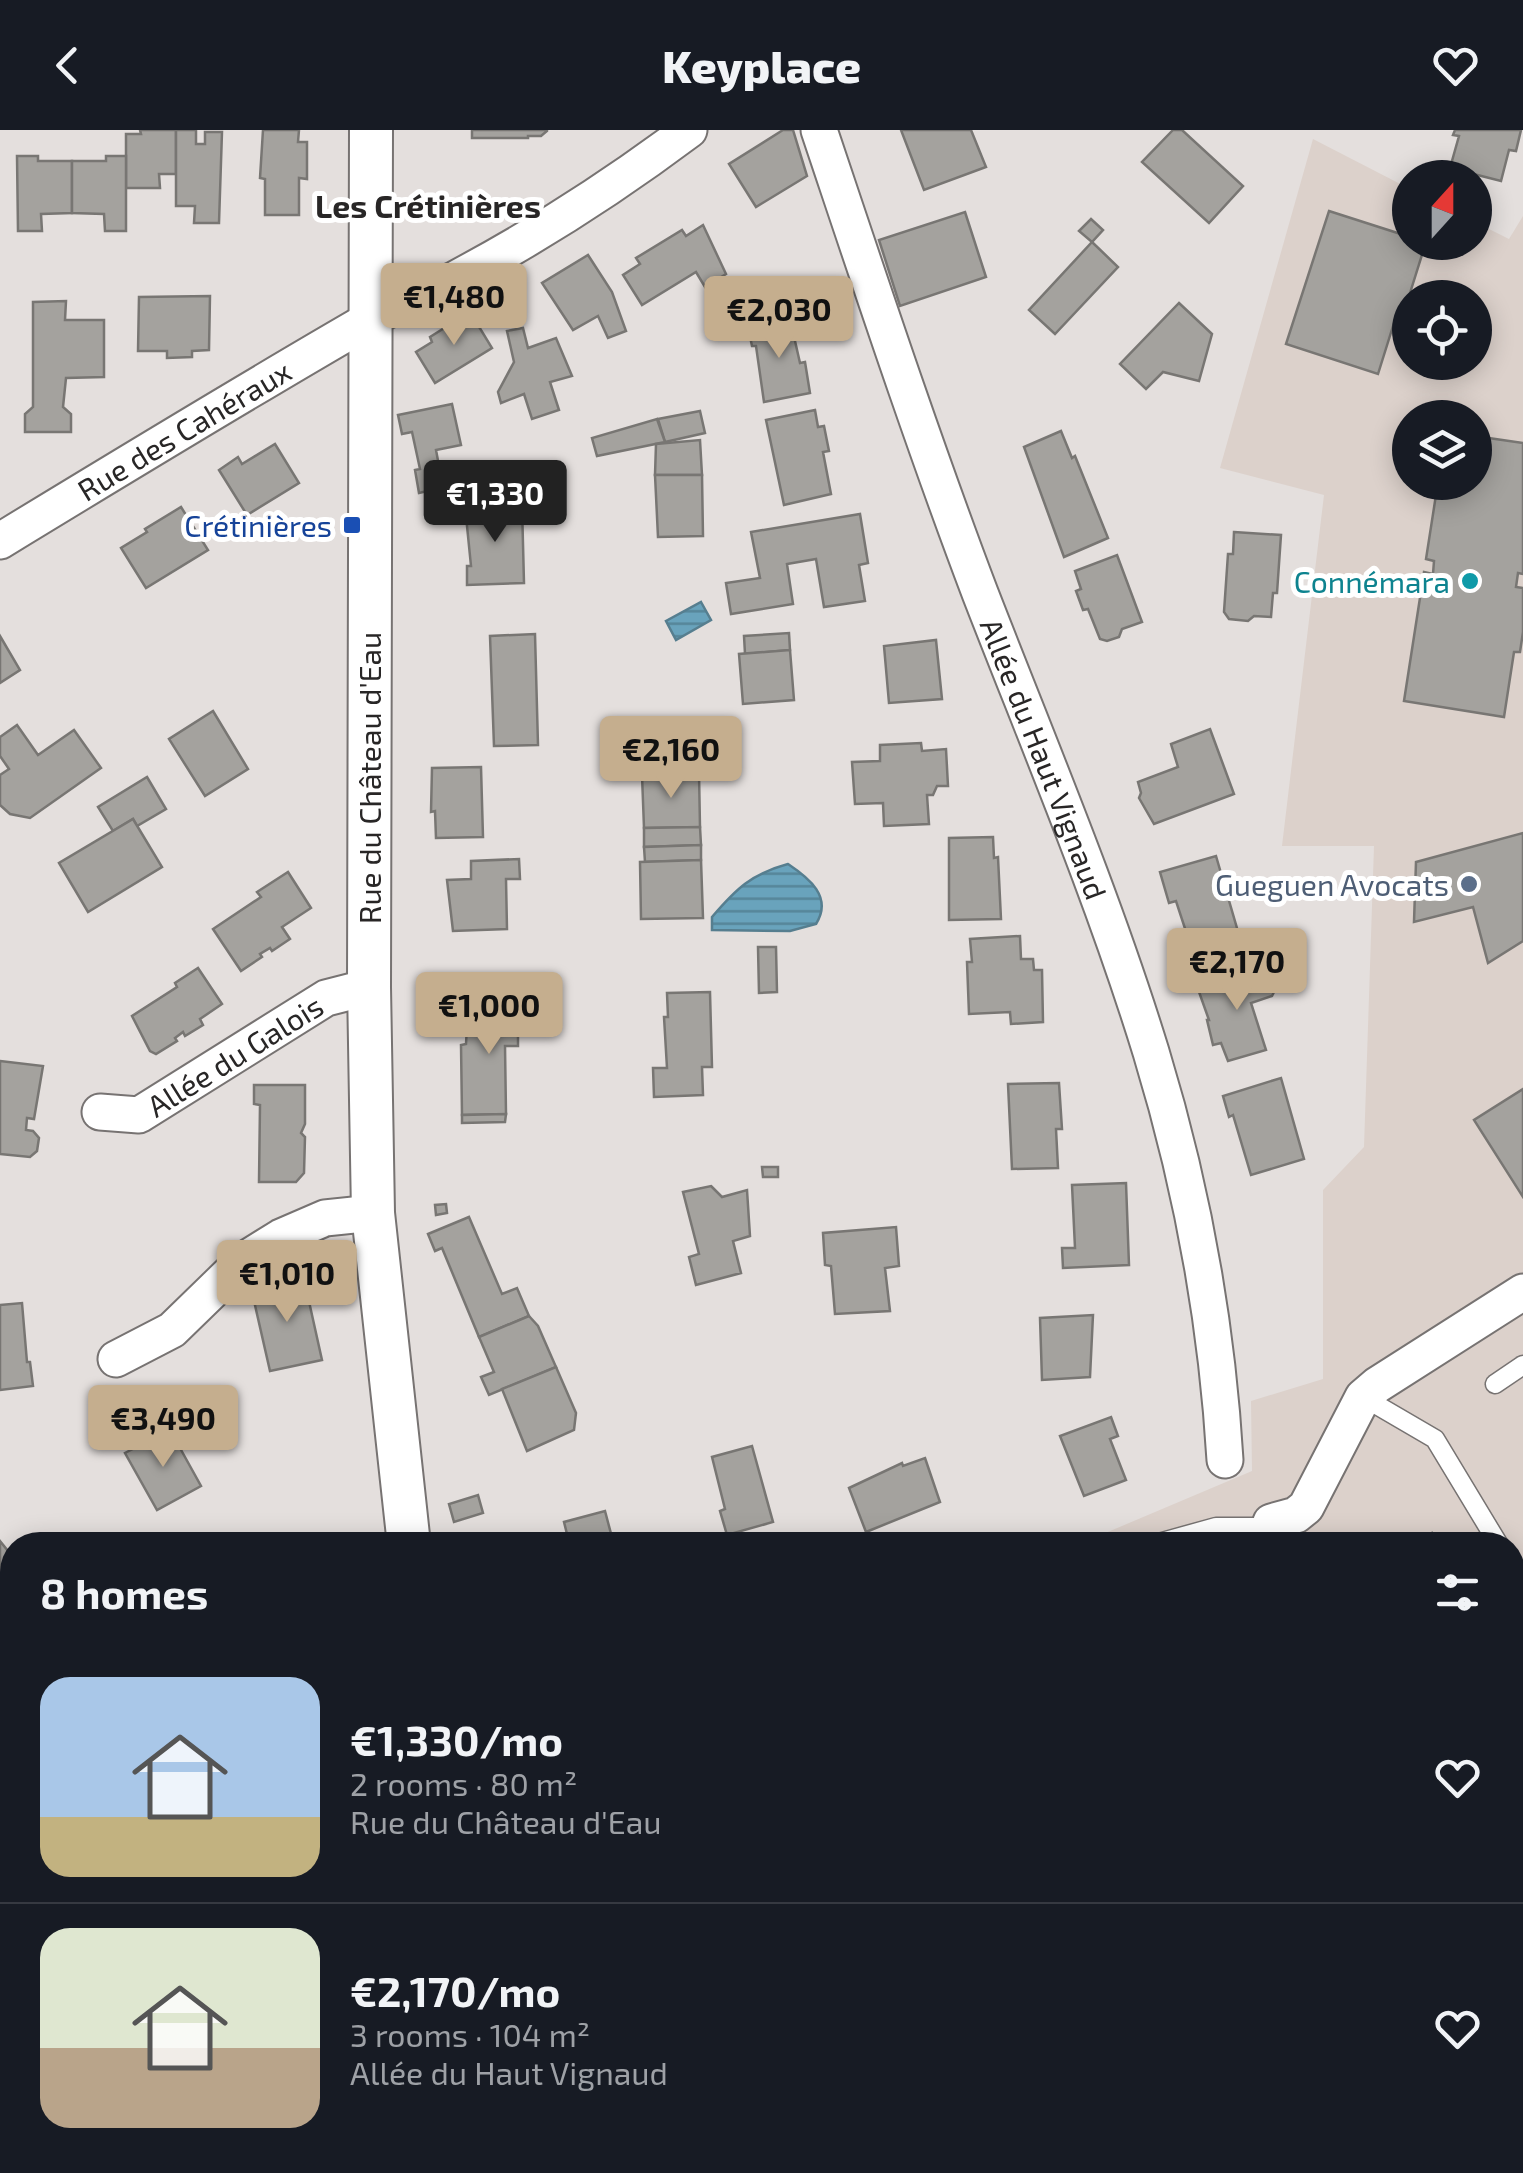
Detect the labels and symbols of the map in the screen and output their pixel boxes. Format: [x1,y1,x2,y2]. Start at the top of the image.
north arrow [1392,160,1492,260]
district label: Les Crétinières [315,186,541,224]
pin: €1,480 [373,263,535,348]
pin: €2,030 [698,276,860,361]
street label: Rue des Cahéraux [71,352,297,508]
pin: €1,330 [414,460,576,545]
place label: Crétinières [184,507,332,543]
marker: Crétinières [341,514,363,536]
place label: Connémara [1294,563,1450,599]
marker: Connémara [1459,570,1481,592]
street label: Allée du Haut Vignaud [974,613,1115,904]
street label: Rue du Château d'Eau [351,632,387,924]
pin: €2,160 [590,716,752,801]
place label: Gueguen Avocats [1215,866,1449,902]
marker: Gueguen Avocats [1458,873,1480,895]
pin: €2,170 [1156,928,1318,1013]
pin: €1,000 [408,972,570,1057]
street label: Allée du Galois [140,987,329,1124]
pin: €1,010 [206,1240,368,1325]
pin: €3,490 [82,1385,244,1470]

